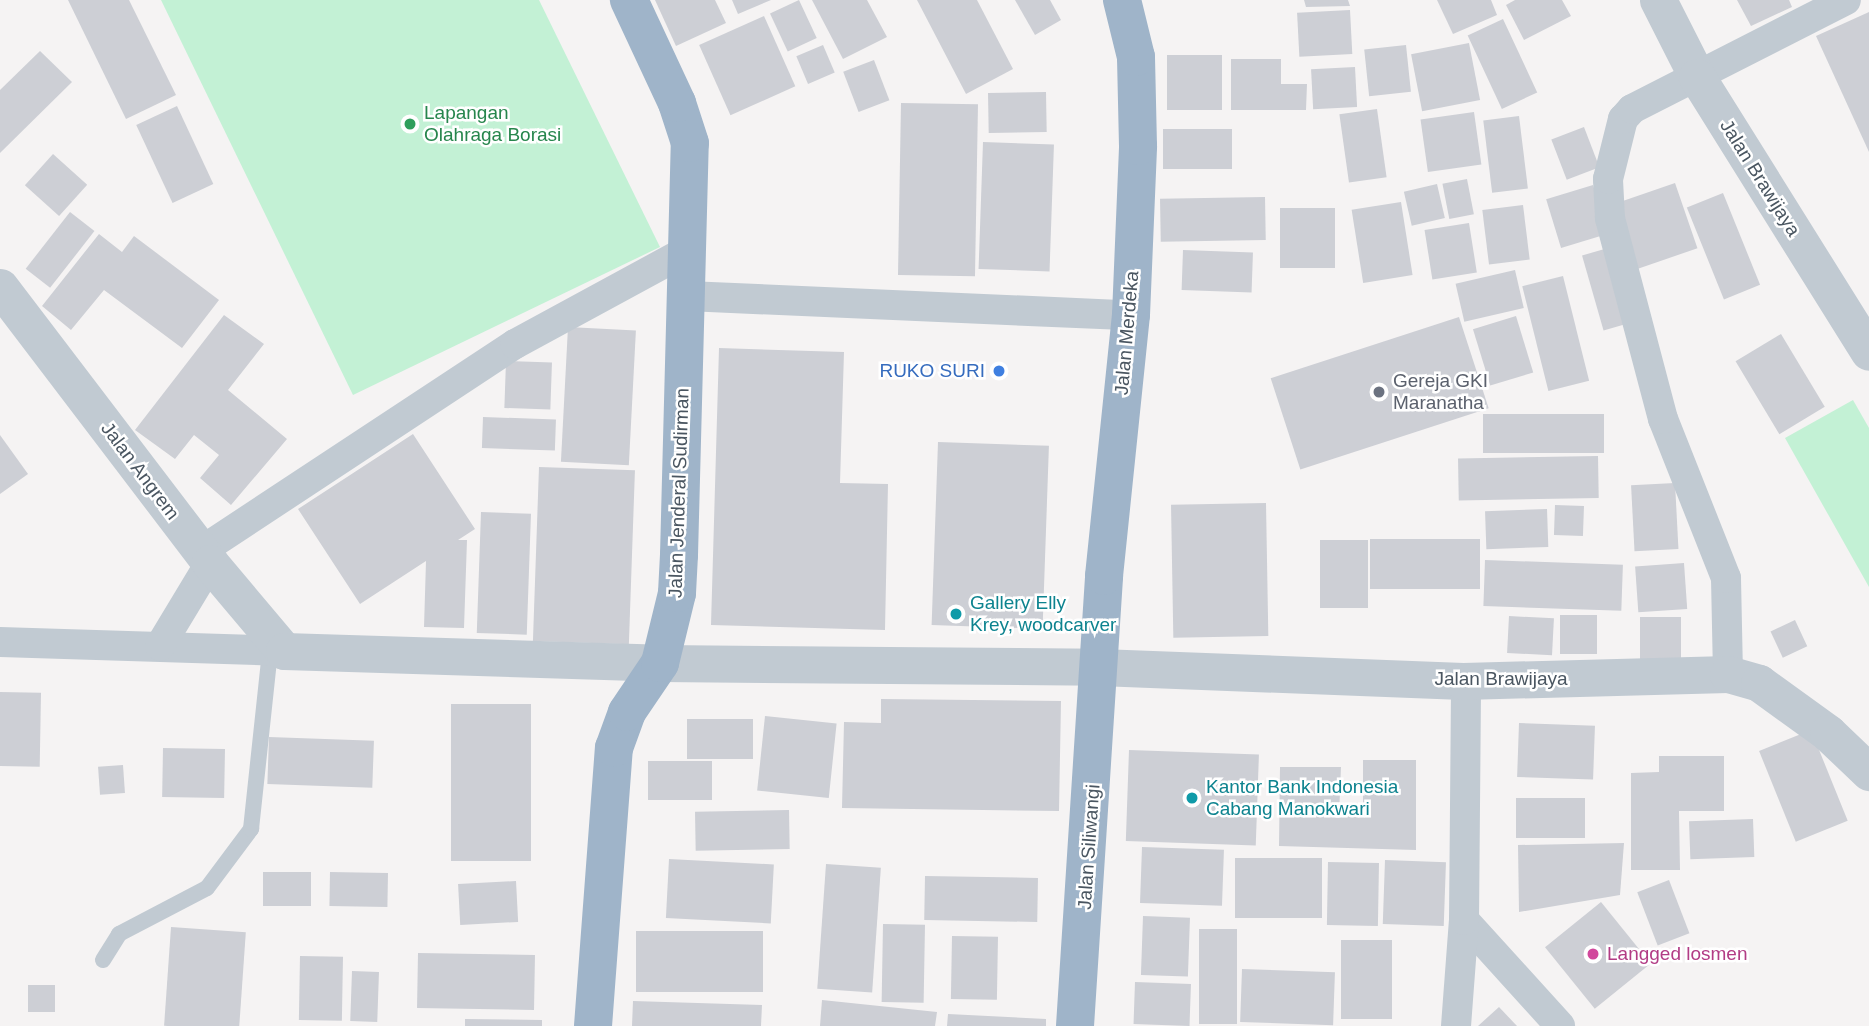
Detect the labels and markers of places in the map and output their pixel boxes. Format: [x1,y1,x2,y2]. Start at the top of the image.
place label: Lapangan Olahraga Borasi [424,102,561,146]
marker: Lapangan Olahraga Borasi [402,116,418,132]
place label: RUKO SURI [879,360,985,382]
marker: RUKO SURI [991,363,1007,379]
place label: Gereja GKI Maranatha [1393,370,1488,414]
marker: Gereja GKI Maranatha [1371,384,1387,400]
place label: Gallery Elly Krey, woodcarver [970,592,1116,636]
marker: Gallery Elly Krey, woodcarver [948,606,964,622]
place label: Kantor Bank Indonesia Cabang Manokwari [1206,776,1398,820]
marker: Kantor Bank Indonesia Cabang Manokwari [1184,790,1200,806]
place label: Langged losmen [1607,943,1747,965]
marker: Langged losmen [1585,946,1601,962]

